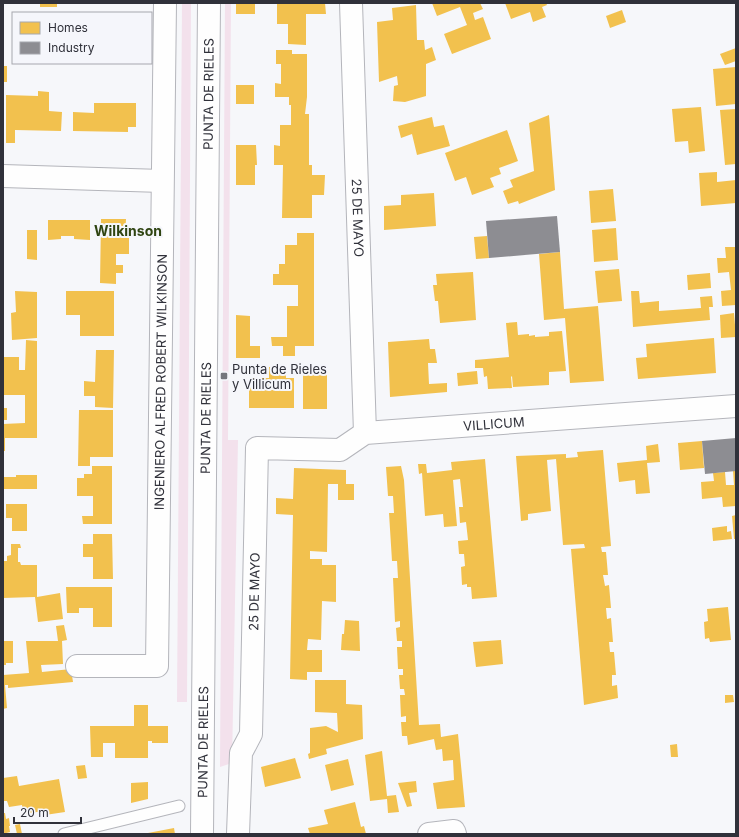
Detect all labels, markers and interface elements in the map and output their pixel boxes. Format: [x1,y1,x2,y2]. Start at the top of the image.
legend [12,12,152,64]
text: Homes [48,20,88,35]
street label: PUNTA DE RIELES [200,38,217,150]
text: Industry [48,40,95,55]
street label: 25 DE MAYO [349,178,367,257]
district label: Wilkinson [94,222,162,239]
street label: INGENIERO ALFRED ROBERT WILKINSON [151,254,170,510]
place label: Punta de Rieles y Villicum [232,361,327,392]
street label: PUNTA DE RIELES [197,362,214,474]
marker: Punta de Rieles y Villicum [219,371,229,381]
street label: VILLICUM [462,413,525,434]
street label: 25 DE MAYO [245,552,263,631]
street label: PUNTA DE RIELES [194,686,211,798]
scale bar [14,799,81,825]
text: 20 m [20,805,49,820]

